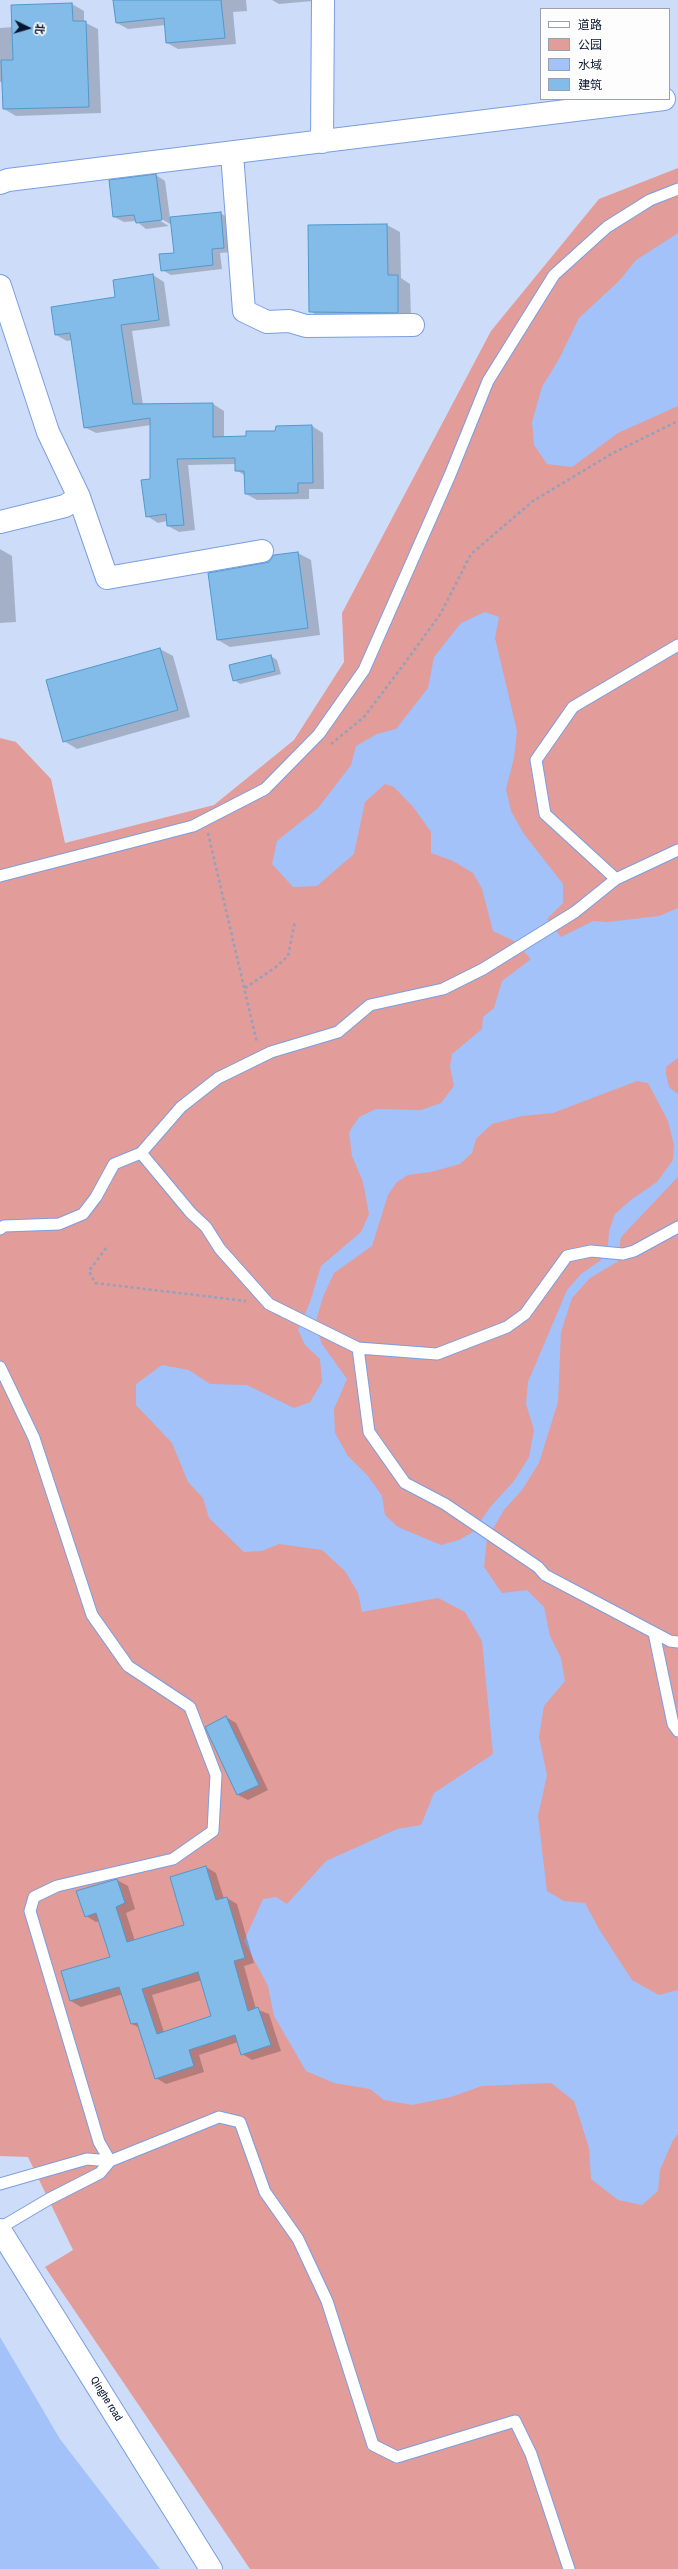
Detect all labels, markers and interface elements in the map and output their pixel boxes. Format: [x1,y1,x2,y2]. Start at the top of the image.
north arrow [8,8,48,48]
legend [540,8,670,100]
text: 道路 [578,17,602,33]
text: 北 [33,23,47,35]
text: 公园 [578,37,602,53]
text: 水域 [578,57,602,73]
text: 建筑 [578,77,602,93]
street label: Qinghe road [87,2374,125,2424]

